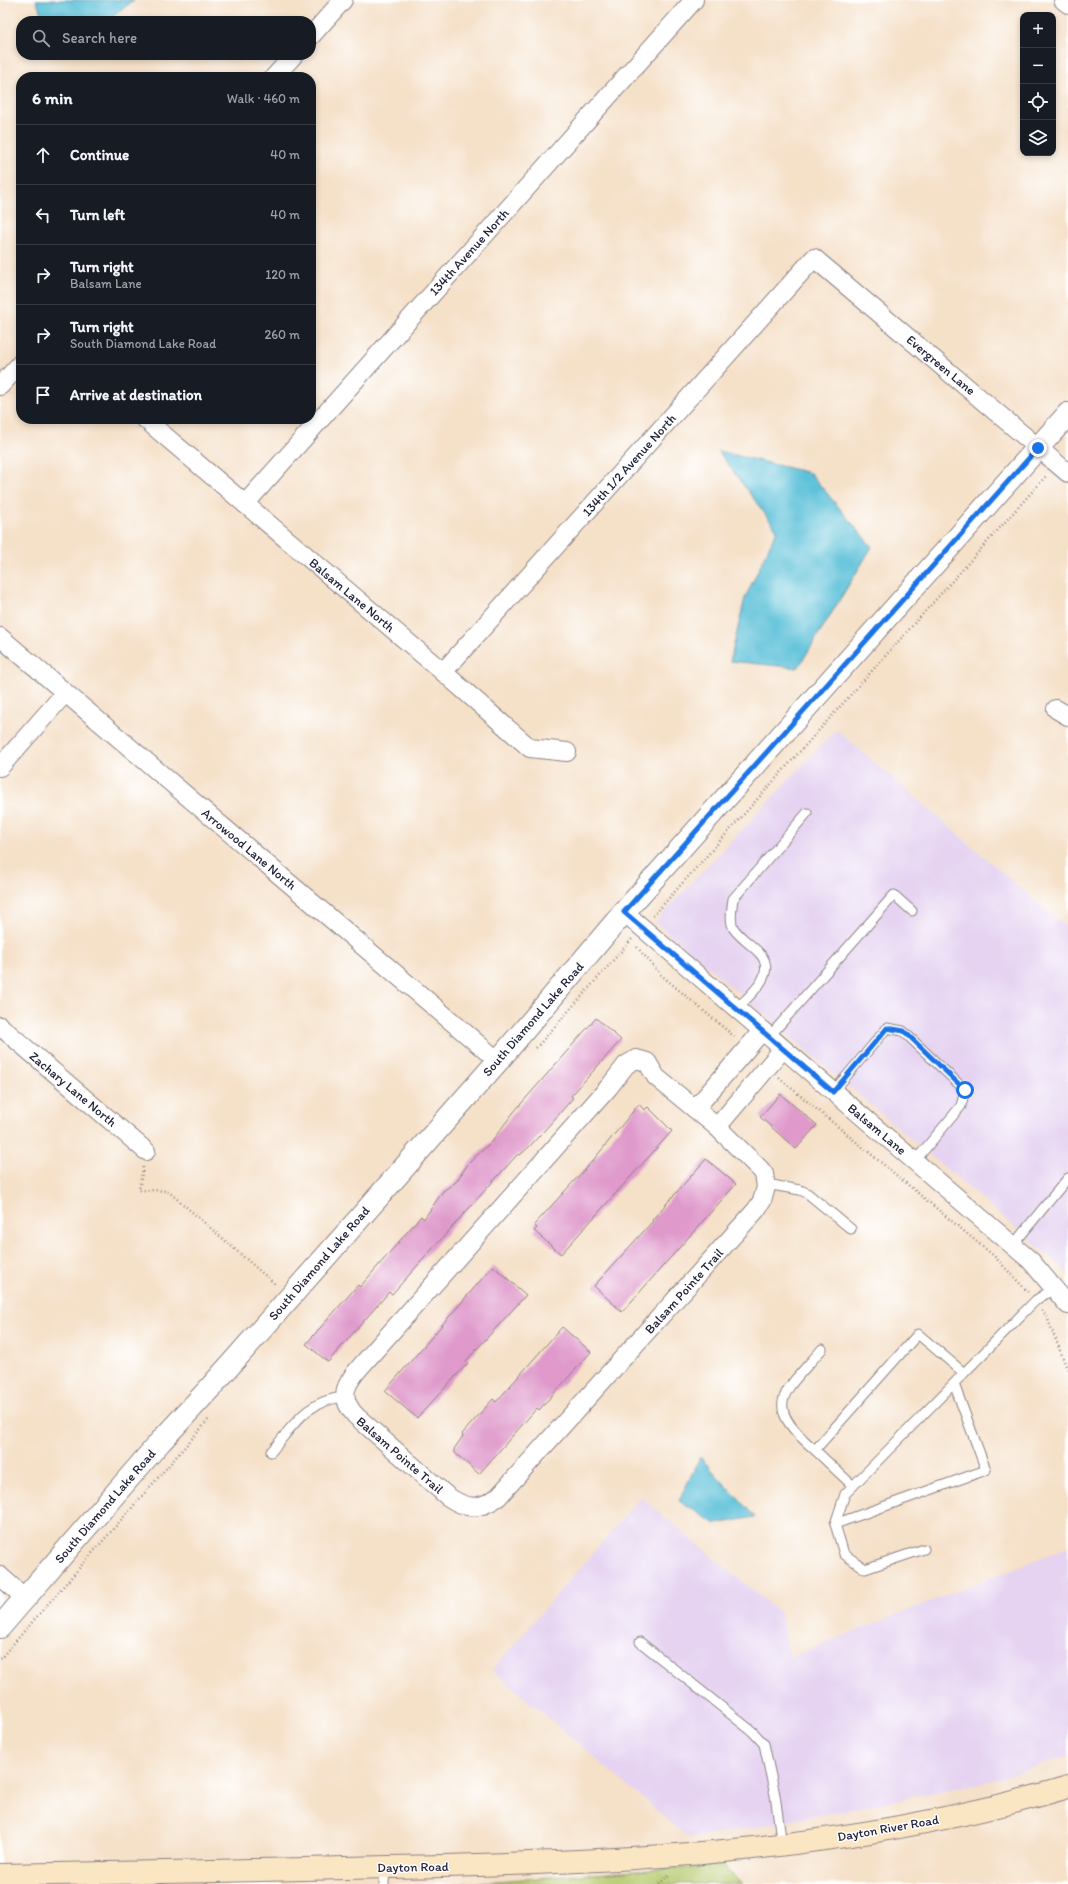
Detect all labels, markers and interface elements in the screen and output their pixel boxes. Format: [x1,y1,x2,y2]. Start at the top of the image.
map controls [1020,12,1056,156]
button: + [1020,12,1056,48]
search box [16,16,316,60]
icon: search [30,27,52,49]
text: Search here [62,29,137,47]
button: − [1020,48,1056,84]
button: locate [1020,84,1056,120]
text: 6 min [32,88,73,108]
text: Walk · 460 m [227,91,300,106]
button: layers [1020,120,1056,156]
icon: ahead [32,144,54,166]
text: Continue [70,146,129,164]
text: 40 m [270,147,300,162]
icon: left [32,204,54,226]
street label: 134th Avenue North [426,205,512,299]
text: Turn left [70,206,125,224]
text: 40 m [270,207,300,222]
text: Turn right [70,258,134,276]
icon: right [32,264,54,286]
text: 120 m [265,267,300,282]
text: Balsam Lane [70,276,142,291]
text: Turn right [70,318,134,336]
icon: right [32,324,54,346]
text: 260 m [264,327,300,342]
street label: Evergreen Lane [904,332,978,398]
text: South Diamond Lake Road [70,336,216,351]
icon: arrive [32,384,54,406]
text: Arrive at destination [70,386,202,404]
street label: 134th 1/2 Avenue North [579,411,679,519]
route end [1029,439,1047,457]
street label: Balsam Lane North [306,555,398,635]
street label: Arrowood Lane North [199,805,300,893]
street label: South Diamond Lake Road [479,959,587,1079]
street label: Zachary Lane North [26,1048,120,1130]
route start [956,1081,974,1099]
street label: Balsam Lane [845,1100,909,1158]
street label: South Diamond Lake Road [265,1203,373,1323]
street label: Balsam Pointe Trail [642,1245,727,1337]
street label: Balsam Pointe Trail [354,1413,447,1497]
street label: South Diamond Lake Road [51,1446,159,1566]
street label: Dayton River Road [836,1812,940,1844]
street label: Dayton Road [377,1859,449,1875]

